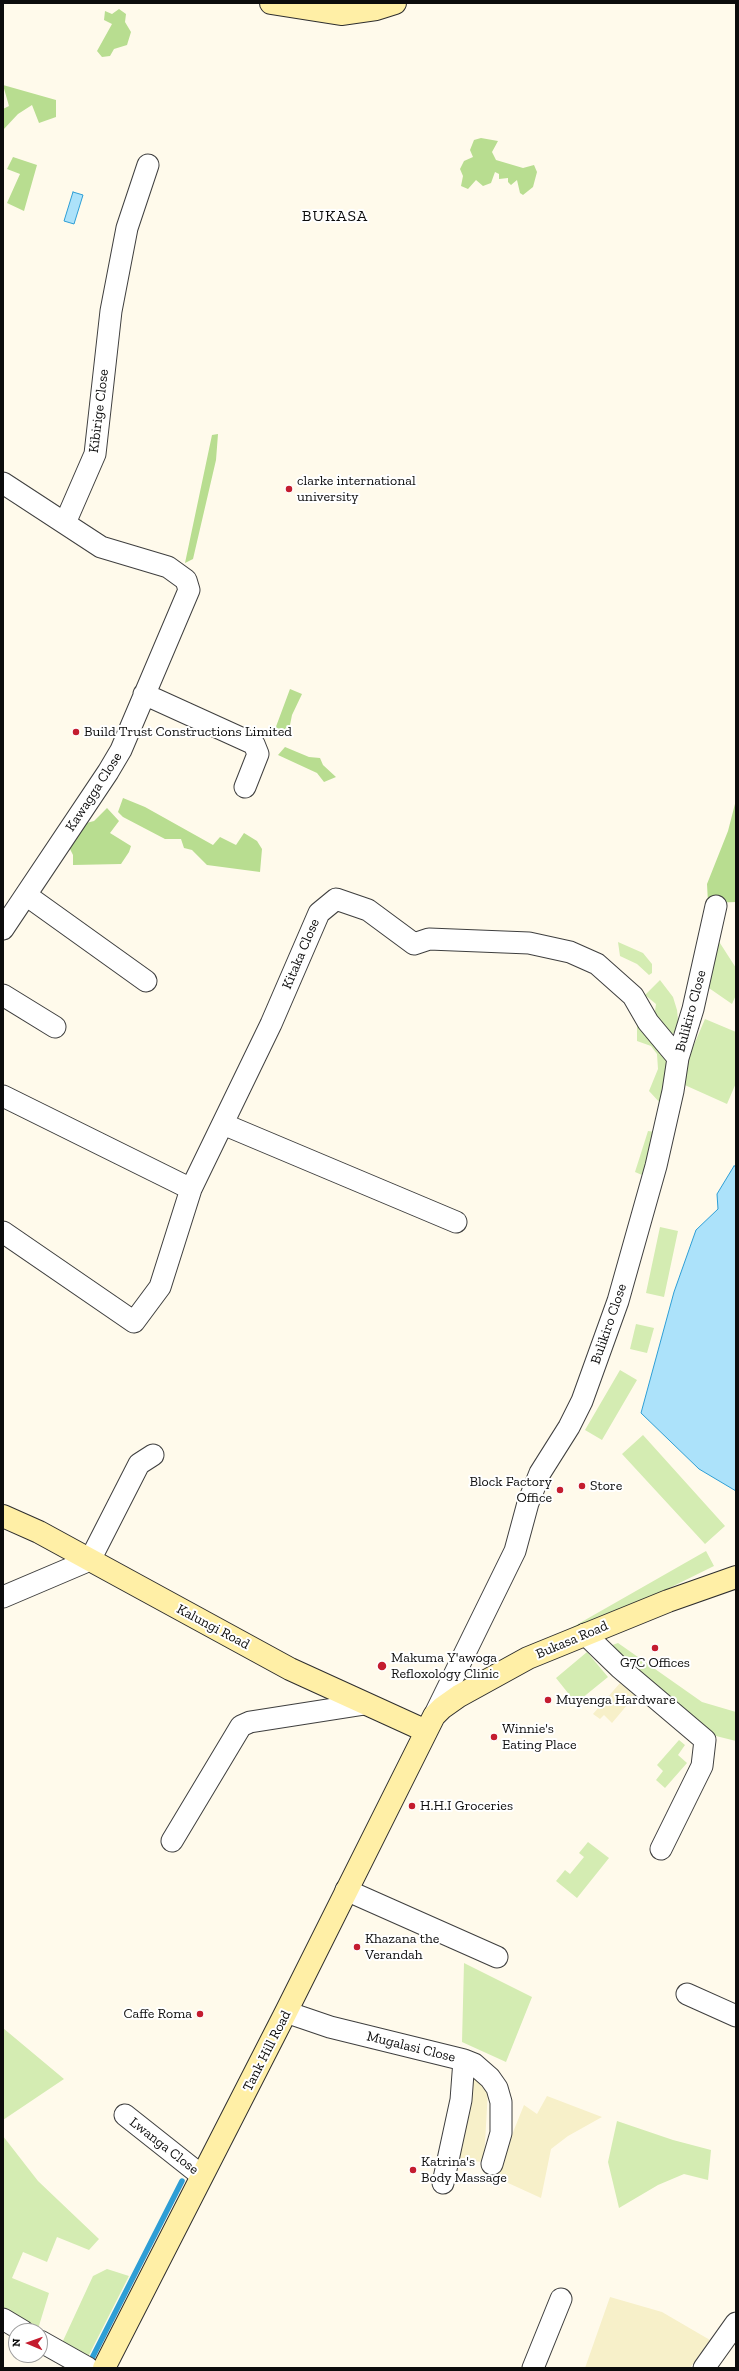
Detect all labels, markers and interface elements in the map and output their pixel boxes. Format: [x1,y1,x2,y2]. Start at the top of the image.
district label: BUKASA [302,206,368,226]
street label: Kibirige Close [86,368,112,454]
place label: clarke international university [297,473,416,506]
marker: clarke international university [284,484,294,494]
place label: Build Trust Constructions Limited [84,724,292,740]
marker: Build Trust Constructions Limited [71,727,81,737]
street label: Kawagga Close [62,749,126,835]
street label: Kitaka Close [279,916,323,992]
street label: Bulikiro Close [672,968,710,1054]
street label: Bulikiro Close [587,1282,631,1366]
place label: Block Factory Office [470,1474,552,1506]
place label: Store [590,1478,622,1494]
marker: Store [577,1481,587,1491]
marker: Block Factory Office [555,1485,565,1495]
street label: Kalungi Road [174,1601,252,1653]
street label: Bukasa Road [533,1617,611,1663]
marker: G7C Offices [650,1643,660,1653]
place label: Makuma Y'awoga Refloxology Clinic [391,1650,499,1682]
place label: G7C Offices [620,1655,690,1671]
marker: Makuma Y'awoga Refloxology Clinic [376,1660,388,1672]
place label: Muyenga Hardware [556,1692,676,1708]
marker: Muyenga Hardware [543,1695,553,1705]
place label: Winnie's Eating Place [502,1721,577,1754]
marker: Winnie's Eating Place [489,1732,499,1742]
place label: H.H.I Groceries [420,1798,513,1814]
marker: H.H.I Groceries [407,1801,417,1811]
place label: Khazana the Verandah [365,1931,439,1964]
marker: Khazana the Verandah [352,1942,362,1952]
place label: Caffe Roma [123,2006,192,2022]
street label: Tank Hill Road [239,2008,295,2094]
marker: Caffe Roma [195,2009,205,2019]
street label: Mugalasi Close [365,2028,457,2066]
street label: Lwanga Close [126,2114,202,2178]
place label: Katrina's Body Massage [421,2154,507,2186]
marker: Katrina's Body Massage [408,2165,418,2175]
north arrow [8,2323,48,2363]
text: N [10,2338,23,2347]

